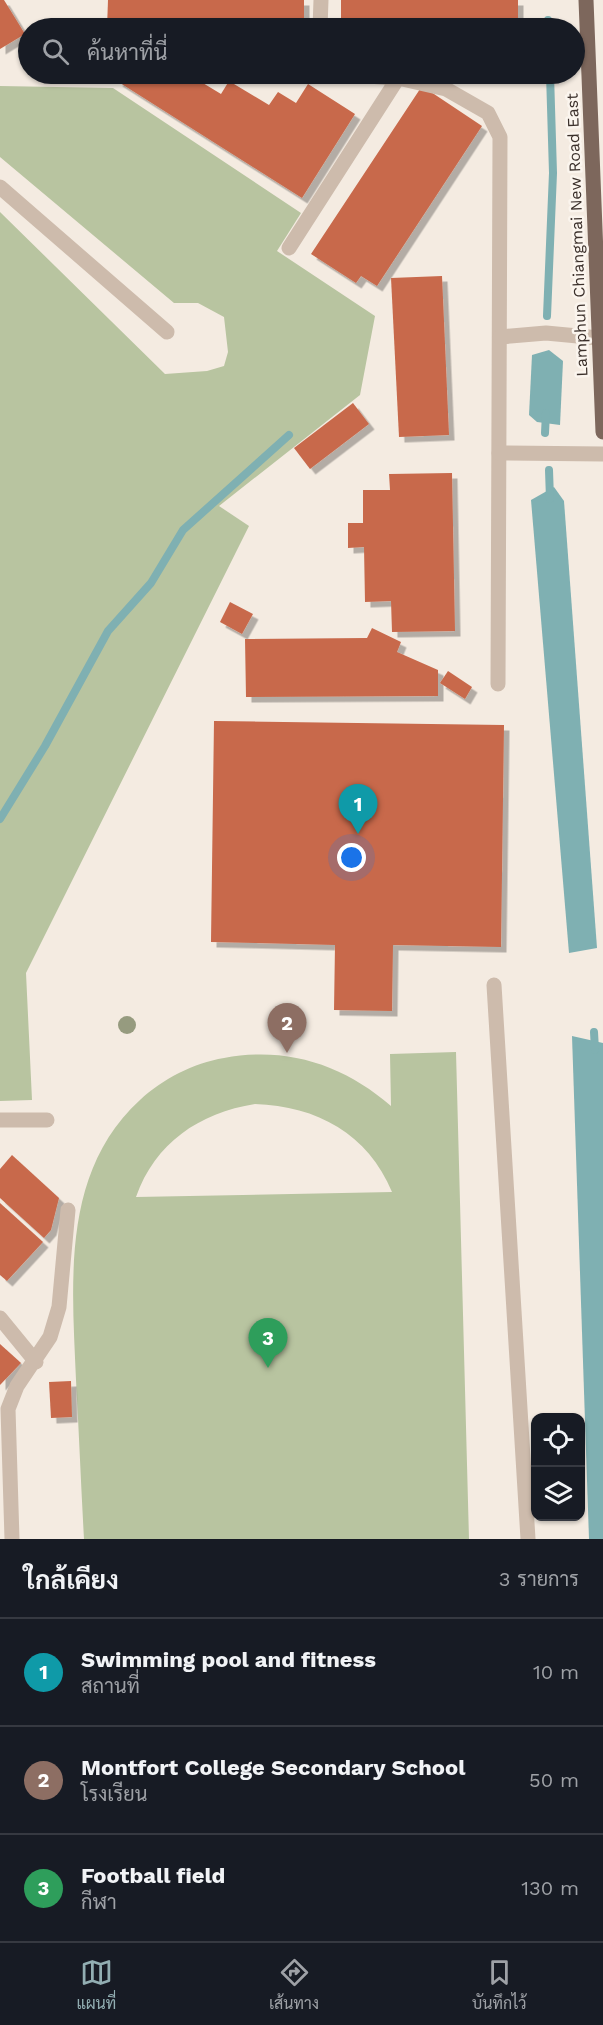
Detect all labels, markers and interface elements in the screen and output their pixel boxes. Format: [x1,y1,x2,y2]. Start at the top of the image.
search box [18,18,585,84]
icon: search [39,35,72,68]
text: ค้นหาที่นี่ [87,40,167,65]
street label: Lamphun Chiangmai New Road East [563,93,591,377]
pin: 1 [338,784,378,834]
your location [337,843,366,872]
pin: 2 [268,1004,306,1053]
pin: 3 [248,1318,288,1368]
map controls [531,1413,585,1521]
button: locate [531,1413,585,1467]
button: layers [531,1467,585,1521]
text: ใกล้เคียง [24,1565,119,1595]
text: 3 รายการ [499,1567,579,1591]
text: Swimming pool and fitness [81,1647,376,1672]
text: 1 [39,1660,48,1684]
text: 10 m [533,1660,579,1684]
text: สถานที่ [81,1674,140,1698]
text: Montfort College Secondary School [81,1755,465,1780]
text: 2 [38,1768,49,1792]
text: 50 m [529,1768,579,1792]
text: โรงเรียน [81,1782,147,1806]
text: Football field [81,1863,225,1888]
text: 3 [38,1876,49,1900]
text: 130 m [521,1876,579,1900]
text: กีฬา [81,1890,117,1914]
tab: แผนที่ [76,1956,116,2013]
tab: เส้นทาง [269,1956,319,2013]
tab: บันทึกไว้ [472,1956,527,2013]

